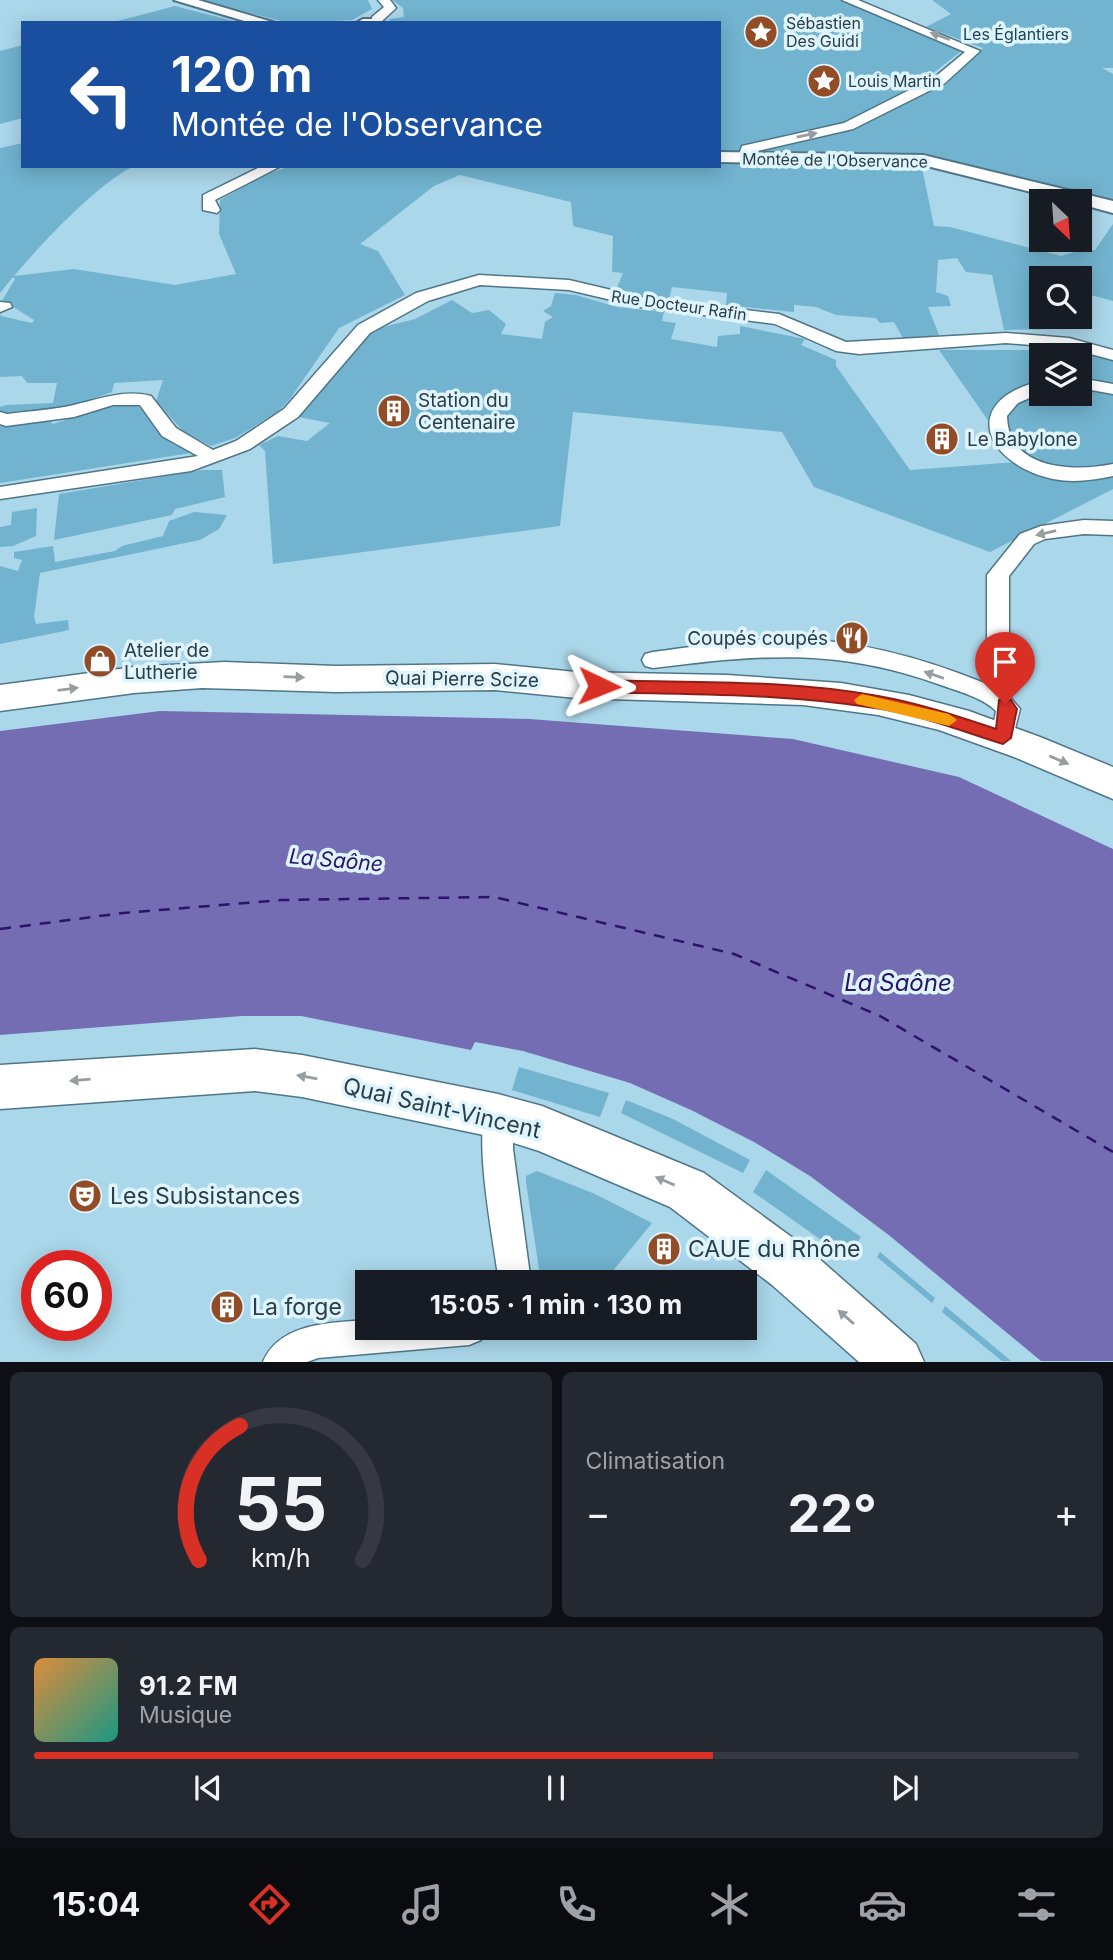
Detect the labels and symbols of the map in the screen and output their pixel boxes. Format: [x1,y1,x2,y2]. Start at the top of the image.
place icon: Sébastien Des Guidi [742,13,780,51]
place label: Sébastien Des Guidi [786,13,861,51]
park label: Les Églantiers [963,24,1069,44]
one-way arrow [930,30,951,41]
place icon: Louis Martin [805,62,843,100]
place label: Louis Martin [848,71,941,91]
one-way arrow [796,130,818,141]
street label: Montée de l'Observance [742,148,928,172]
north arrow [1029,189,1092,252]
street label: Rue Docteur Rafin [610,286,748,324]
place label: Station du Centenaire [418,389,516,434]
building icon: Station du Centenaire [375,392,413,430]
building icon: Le Babylone [923,420,961,458]
place label: Le Babylone [967,428,1078,451]
one-way arrow [1035,528,1057,539]
restaurant icon: Coupés coupés [833,619,871,657]
place label: Coupés coupés [687,627,828,650]
pin [975,632,1035,704]
place label: Atelier de Lutherie [124,639,209,684]
shop icon: Atelier de Lutherie [81,642,119,680]
position arrow [562,649,636,723]
street label: Quai Pierre Scize [385,666,539,692]
one-way arrow [924,670,945,680]
one-way arrow [284,671,306,683]
one-way arrow [57,684,79,695]
one-way arrow [1048,754,1069,765]
water label: La Saône [288,843,384,877]
water label: La Saône [844,968,952,997]
one-way arrow [296,1071,318,1082]
street label: Quai Saint-Vincent [340,1072,544,1144]
one-way arrow [69,1075,91,1086]
one-way arrow [654,1175,675,1186]
theatre icon: Les Subsistances [66,1177,104,1215]
place label: Les Subsistances [110,1182,300,1210]
building icon: CAUE du Rhône [645,1230,683,1268]
place label: CAUE du Rhône [688,1235,861,1263]
speed limit sign: 60 [21,1250,112,1341]
building icon: La forge [208,1288,246,1326]
place label: La forge [252,1293,342,1321]
one-way arrow [837,1309,855,1325]

